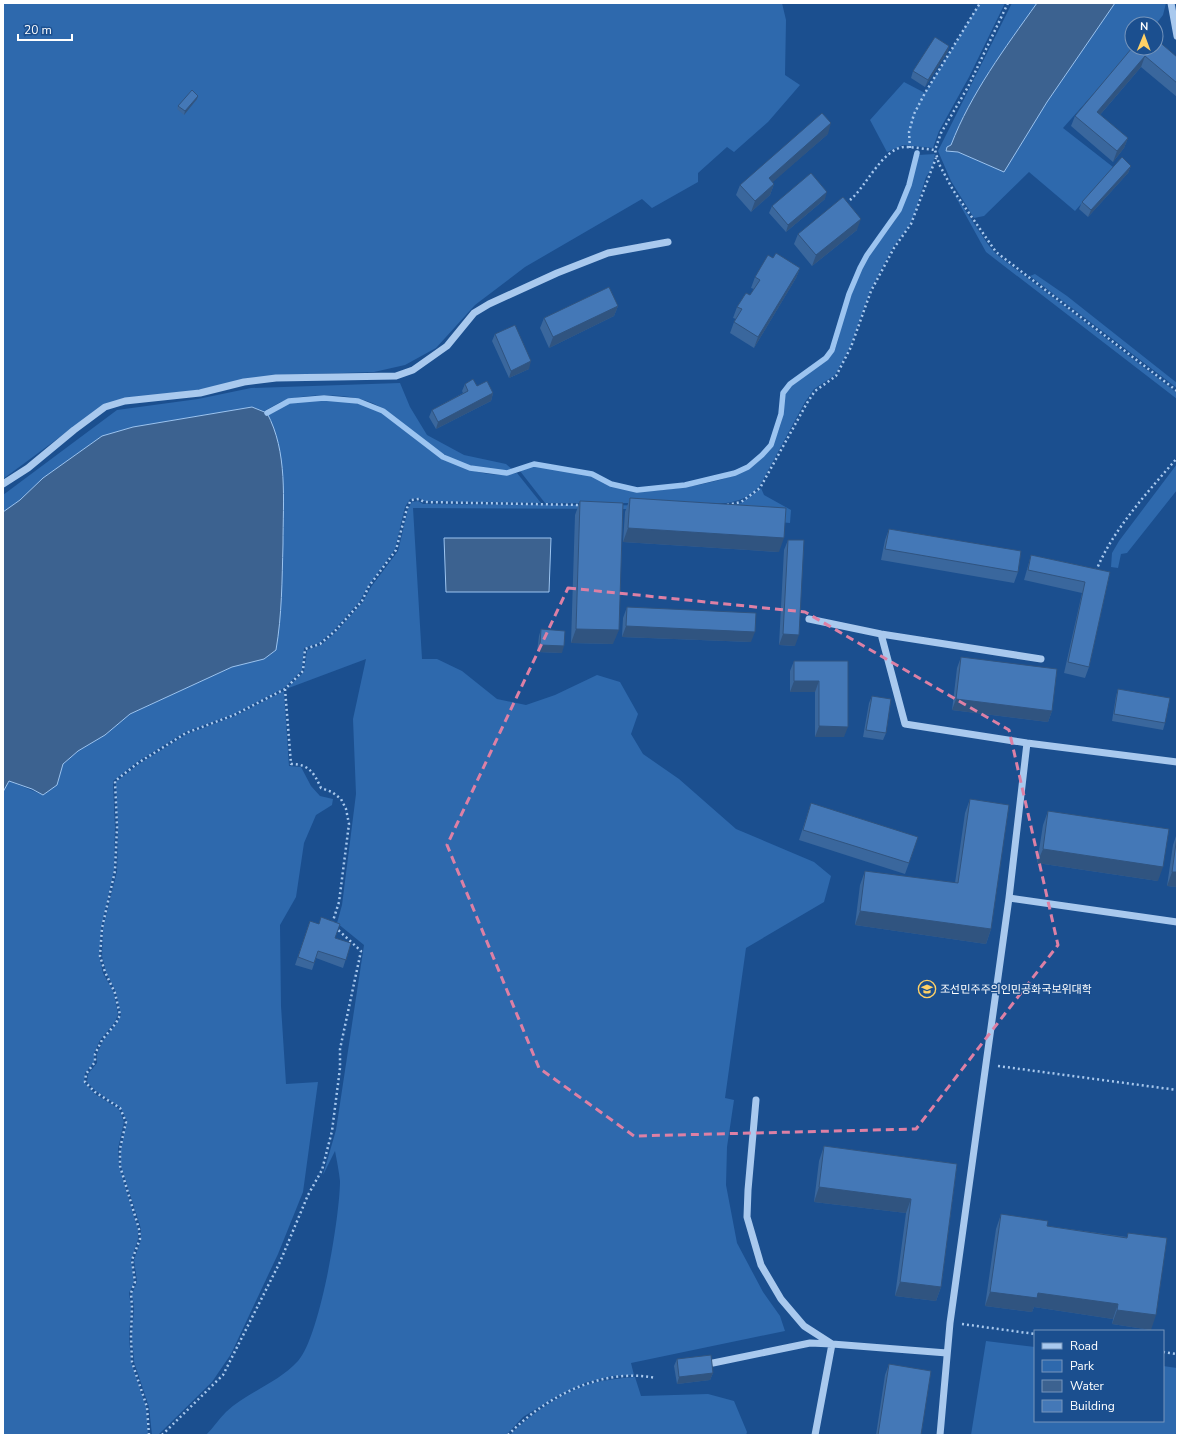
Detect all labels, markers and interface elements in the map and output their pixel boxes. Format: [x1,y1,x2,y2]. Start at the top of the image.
scale bar [18,16,72,42]
north arrow [1124,16,1164,56]
text: N [1140,19,1148,34]
text: 20 m [24,22,52,38]
school or university icon: 조선민주주의인민공화국보위대학 [917,979,937,999]
place label: 조선민주주의인민공화국보위대학 [940,982,1092,997]
legend [1034,1330,1164,1422]
text: Road [1070,1338,1098,1354]
text: Park [1070,1358,1095,1374]
text: Water [1070,1378,1104,1394]
text: Building [1070,1398,1115,1414]

